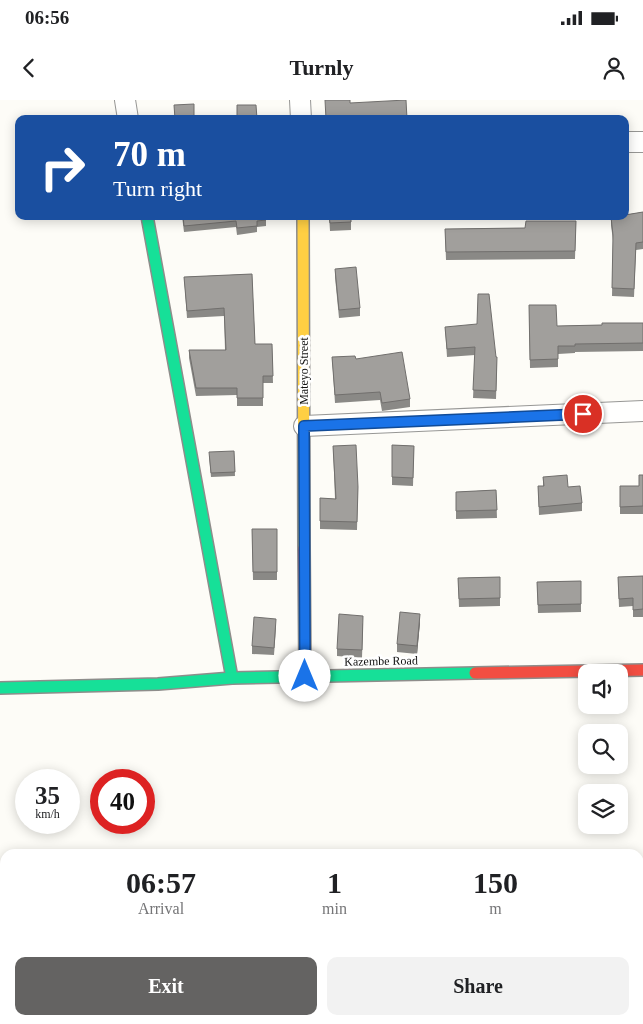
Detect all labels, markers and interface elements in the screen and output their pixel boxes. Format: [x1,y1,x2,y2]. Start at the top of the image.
text: 06:56 [25,7,69,28]
icon: back [15,54,43,82]
icon: person [600,54,628,82]
text: Turnly [289,55,354,80]
icon: right [30,135,95,200]
text: 70 m [113,135,186,174]
text: Turn right [113,176,202,201]
street label: Mateyo Street [297,337,311,405]
pin [562,393,604,435]
icon: arrive [569,400,597,428]
position arrow [278,649,330,701]
street label: Kazembe Road [344,653,418,669]
map controls [578,664,628,834]
button: sound [578,664,628,714]
button: search [578,724,628,774]
speed limit sign: 40 [90,769,155,834]
text: 35 [35,782,60,809]
button: layers [578,784,628,834]
text: km/h [35,807,60,821]
text: 06:57 [126,866,196,899]
text: 1 [327,866,342,899]
text: 150 [473,866,518,899]
text: Arrival [138,900,184,917]
text: min [322,900,347,917]
text: m [489,900,502,917]
button: Exit [15,957,317,1015]
button: Share [327,957,629,1015]

